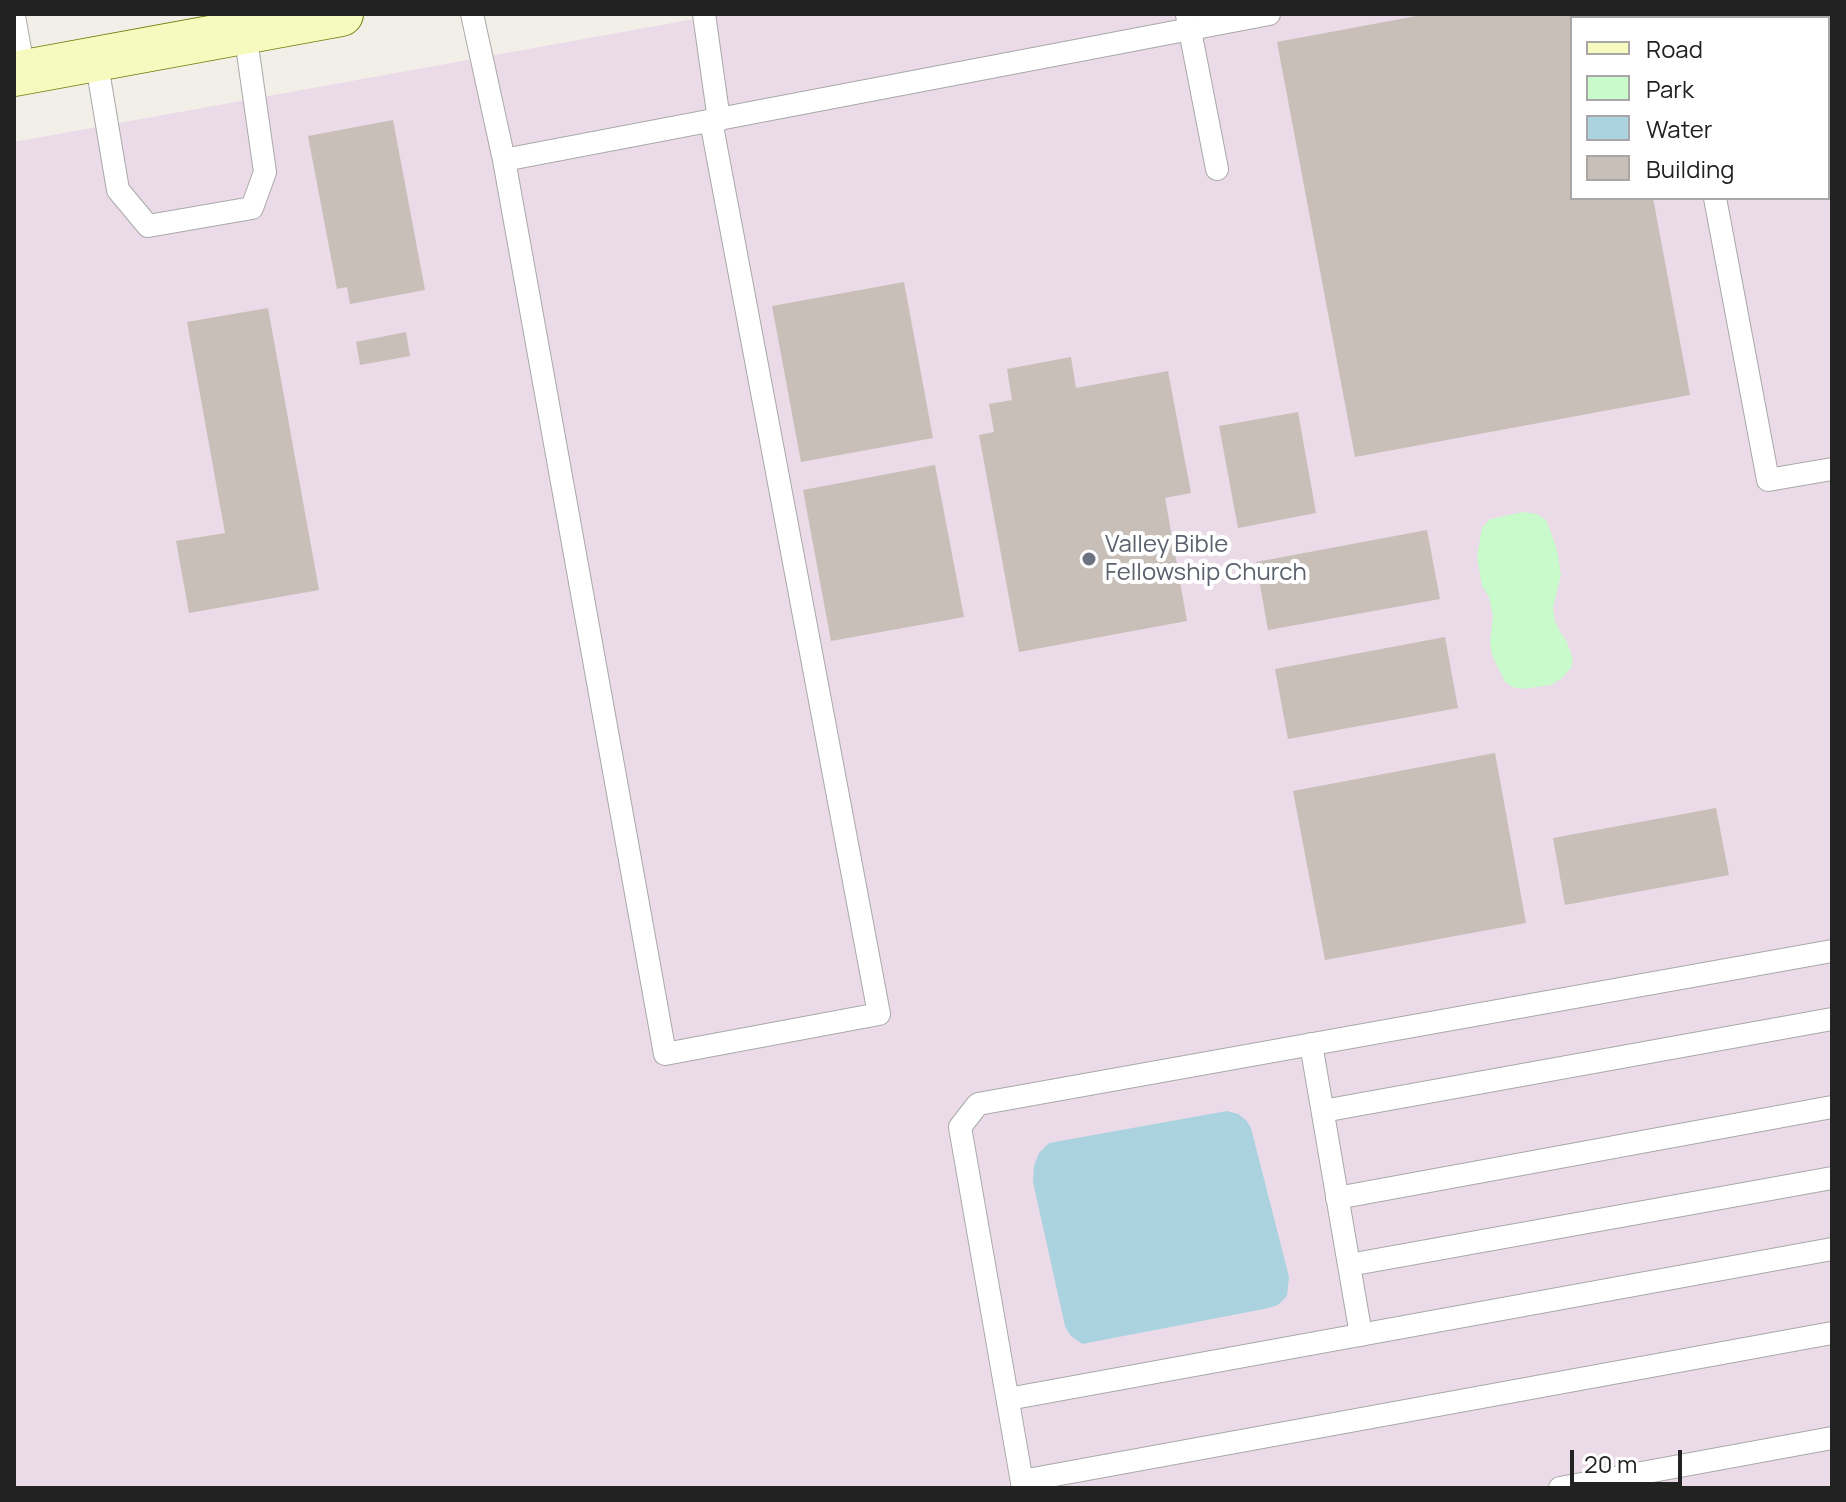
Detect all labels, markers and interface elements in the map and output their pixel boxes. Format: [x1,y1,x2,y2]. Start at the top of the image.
legend [1570,16,1830,200]
text: Road [1646,32,1703,65]
text: Park [1646,72,1694,105]
text: Water [1646,112,1713,145]
text: Building [1646,152,1734,185]
place label: Valley Bible Fellowship Church [1105,531,1307,587]
marker: Valley Bible Fellowship Church [1080,550,1098,568]
scale bar [1574,1434,1686,1484]
text: 20 m [1584,1447,1637,1480]

